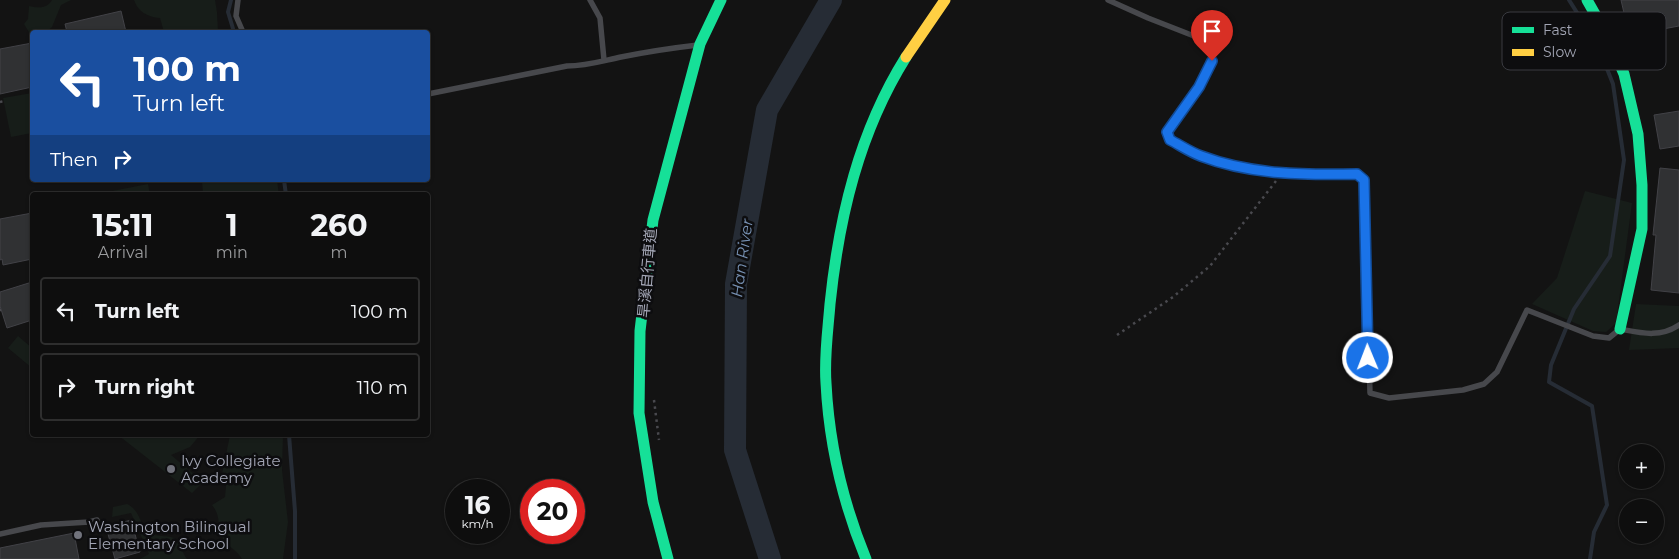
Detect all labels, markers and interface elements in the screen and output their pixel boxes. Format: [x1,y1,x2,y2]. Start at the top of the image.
pin [1191,10,1233,61]
legend [1502,12,1666,70]
icon: arrive [1198,17,1226,45]
text: Fast [1543,21,1573,39]
text: Slow [1543,43,1577,61]
text: 100 m [133,47,241,90]
icon: left [50,50,115,115]
text: Turn left [133,90,225,117]
icon: right [108,145,136,173]
text: Then [50,148,98,171]
text: 15:11 [92,207,153,244]
text: 1 [226,207,238,244]
text: 260 [310,207,368,244]
water label: Han River [727,217,757,299]
street label: 旱溪自行車道 [634,227,660,319]
text: Arrival [98,243,148,262]
text: min [216,243,248,262]
text: m [330,243,347,262]
icon: left [52,297,80,325]
text: Turn left [95,300,180,323]
text: 100 m [351,300,408,323]
position arrow [1341,331,1393,383]
icon: right [52,373,80,401]
text: Turn right [95,376,195,399]
text: 110 m [357,376,408,399]
map controls [1619,444,1664,544]
button: + [1619,444,1664,489]
place label: Ivy Collegiate Academy [181,451,281,487]
marker: Ivy Collegiate Academy [165,463,177,475]
speed limit sign: 20 [520,479,585,544]
text: 16 [465,490,490,520]
button: − [1619,499,1664,544]
text: km/h [461,516,494,531]
place label: Washington Bilingual Elementary School [88,517,251,553]
marker: Washington Bilingual Elementary School [72,529,84,541]

